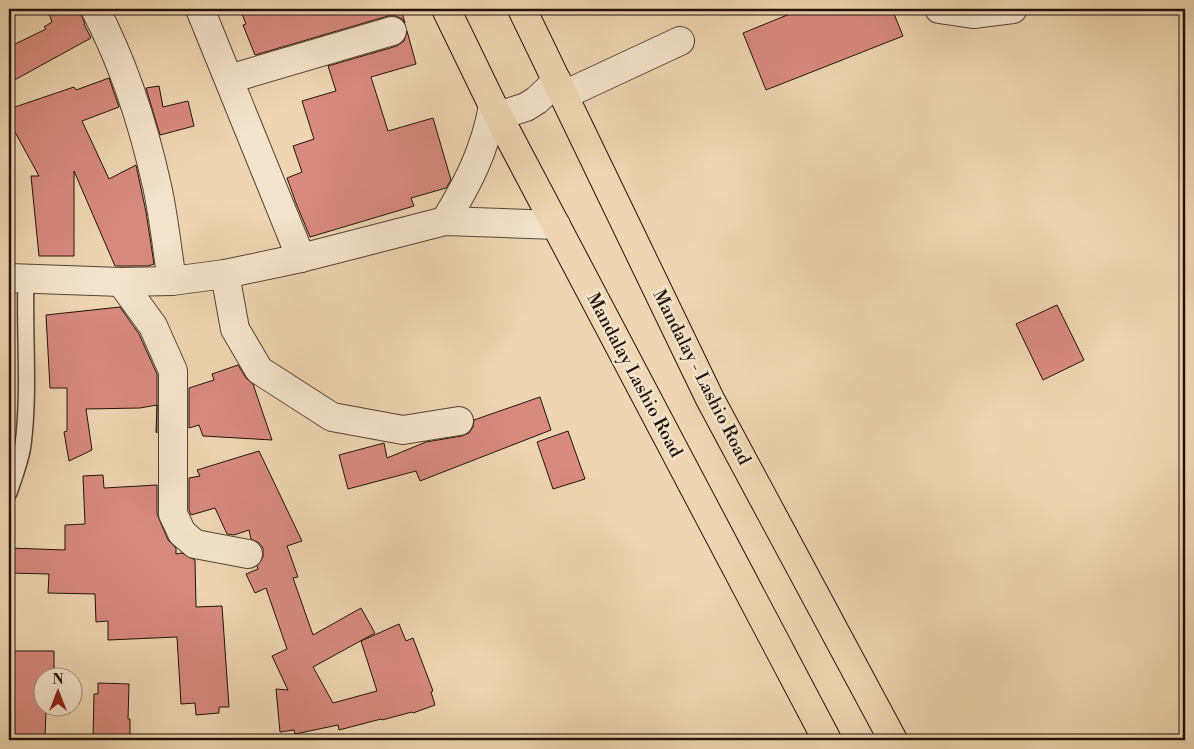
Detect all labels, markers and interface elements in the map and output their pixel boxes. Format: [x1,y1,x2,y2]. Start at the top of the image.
street label: Mandalay - Lashio Road [647,286,756,469]
street label: Mandalay Lashio Road [581,289,688,462]
north arrow [32,666,82,716]
text: N [52,671,64,689]

